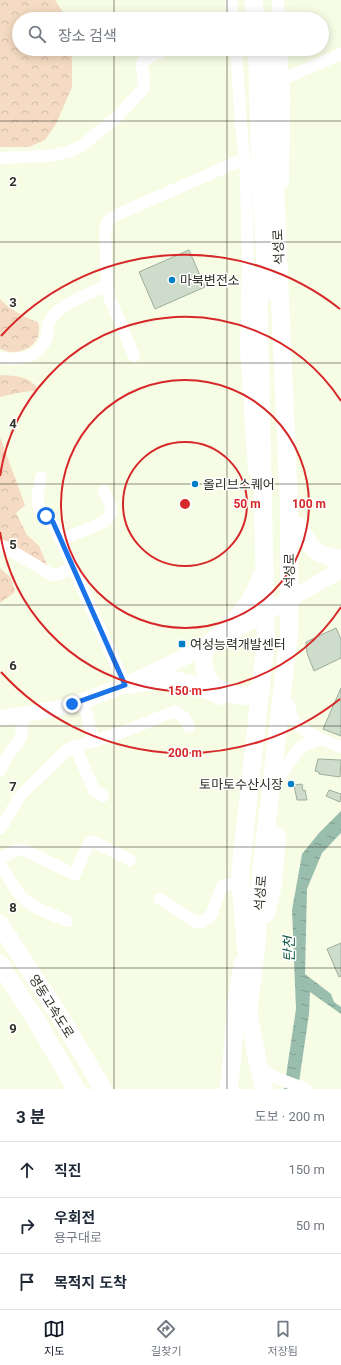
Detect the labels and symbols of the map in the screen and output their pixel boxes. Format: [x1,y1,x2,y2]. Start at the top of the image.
text: 2 [9,174,17,189]
street label: 석성로 [270,229,287,265]
place label: 마북변전소 [180,273,240,288]
marker: 마북변전소 [167,275,177,285]
text: 3 [9,295,17,310]
text: 4 [9,416,17,431]
place label: 올리브스퀘어 [203,477,275,492]
marker: 올리브스퀘어 [190,479,200,489]
centre of rings [178,497,192,511]
text: 50 m [233,497,261,511]
text: 100 m [292,497,326,511]
route start [37,507,55,525]
text: 5 [9,537,17,552]
street label: 석성로 [282,553,297,589]
place label: 여성능력개발센터 [190,637,286,652]
marker: 여성능력개발센터 [177,639,187,649]
text: 6 [9,658,17,673]
text: 150 m [168,684,202,698]
route end [63,695,81,713]
text: 200 m [168,746,202,760]
place label: 토마토수산시장 [199,777,283,792]
text: 7 [9,779,17,794]
marker: 토마토수산시장 [286,779,296,789]
street label: 석성로 [252,875,269,911]
text: 8 [9,900,17,915]
water label: 탄천 [281,935,297,962]
street label: 영동고속도로 [26,972,77,1041]
text: 9 [9,1021,17,1036]

